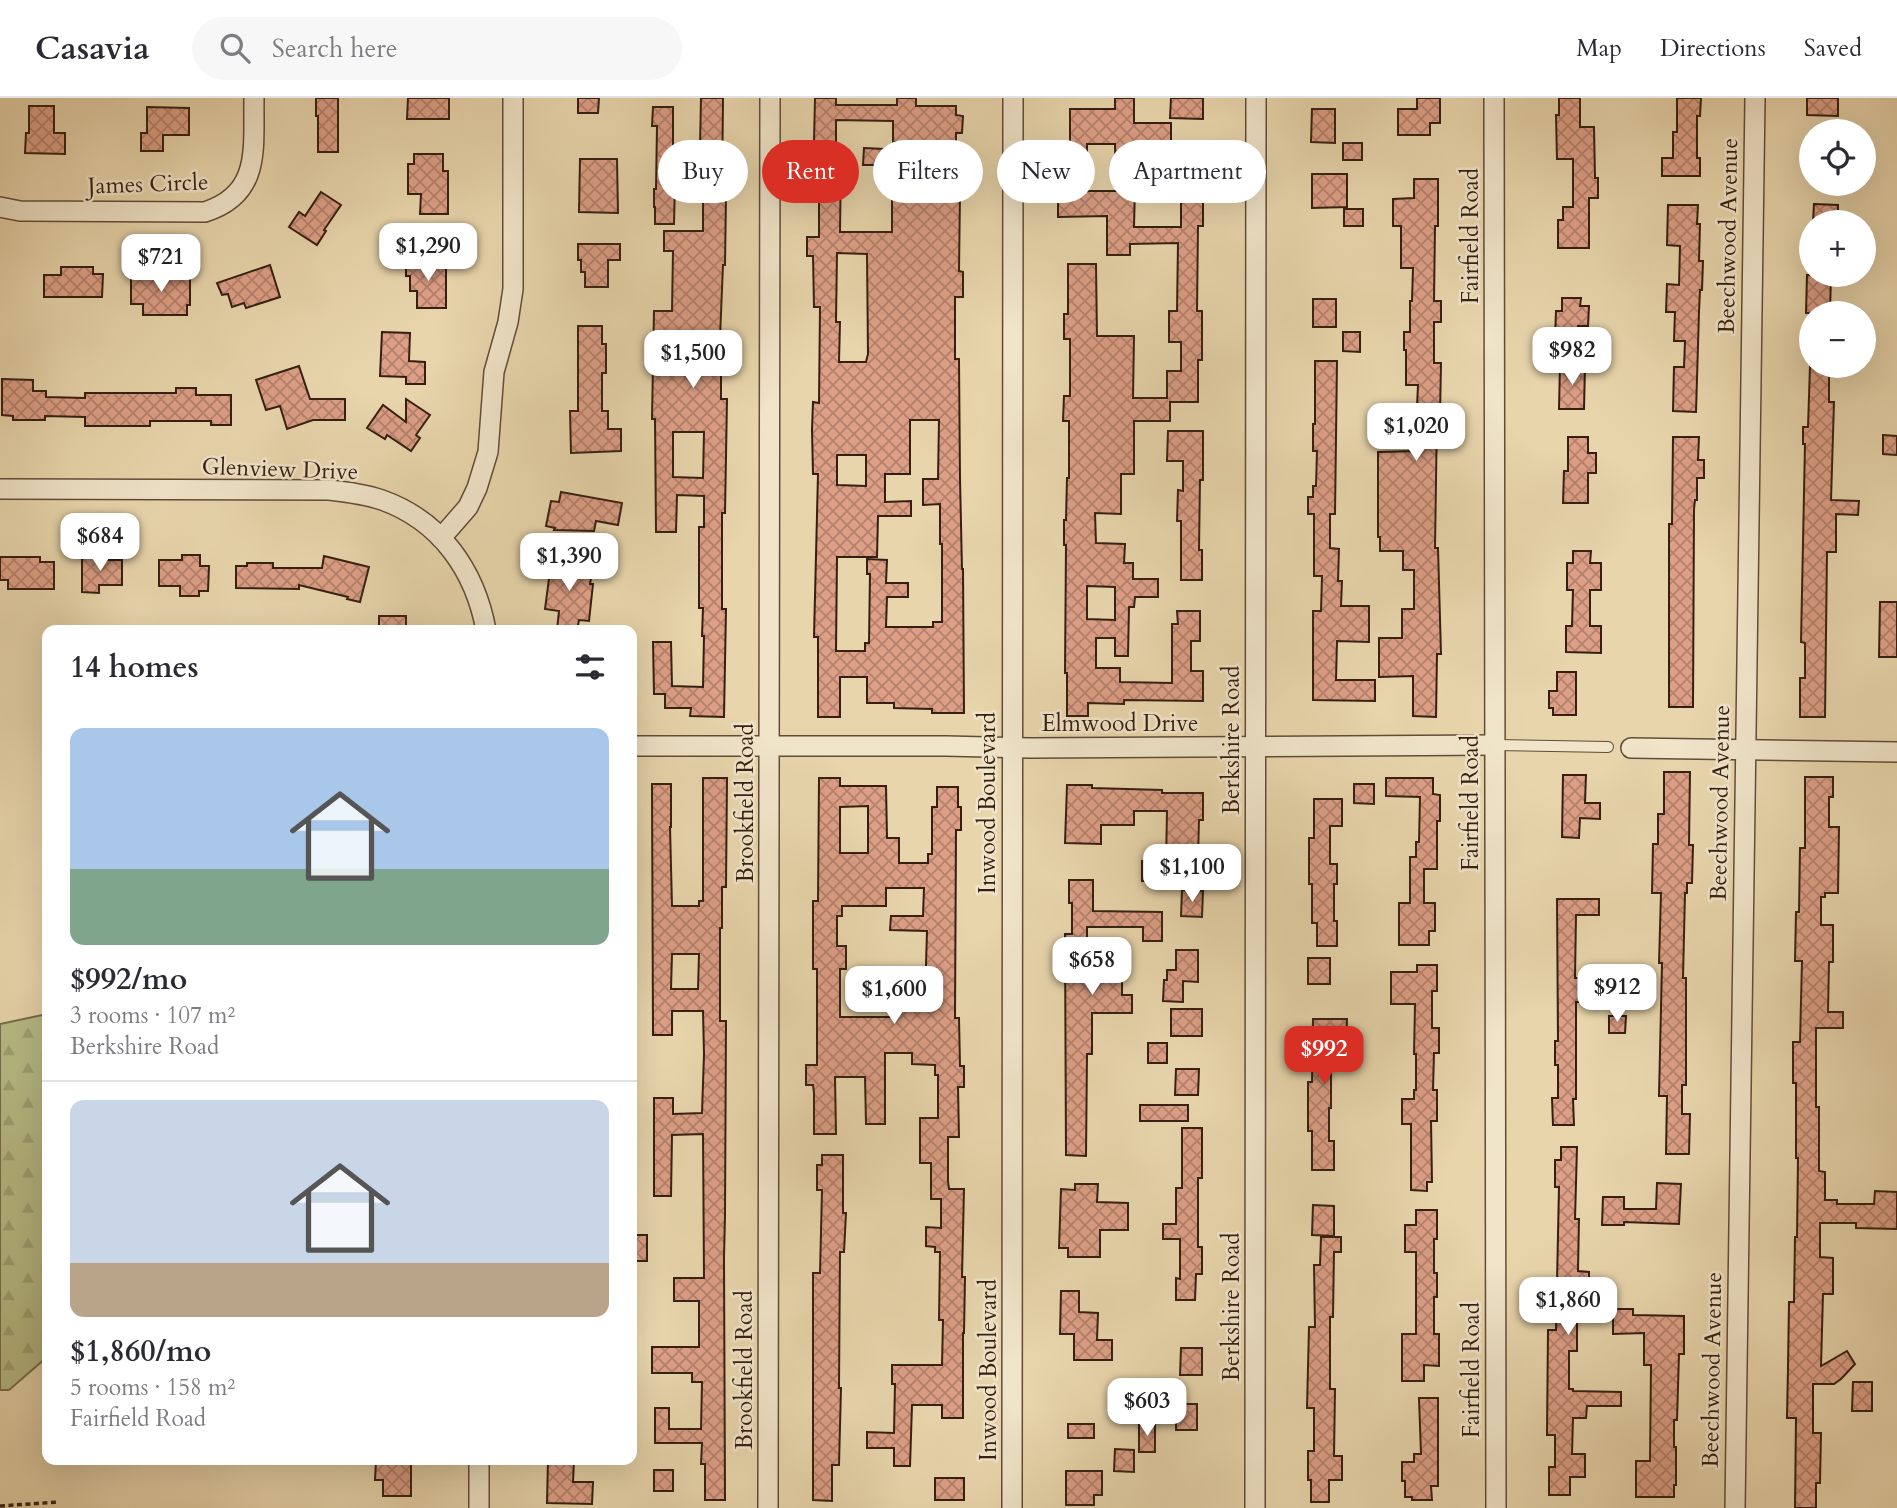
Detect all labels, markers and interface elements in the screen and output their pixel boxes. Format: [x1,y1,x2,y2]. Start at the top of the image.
search box [192,17,682,80]
text: Casavia [35,26,150,71]
icon: search [216,29,254,67]
text: Search here [272,31,398,66]
text: Map [1576,32,1622,65]
text: Directions [1660,32,1766,65]
text: Saved [1804,32,1862,65]
map controls [1799,119,1876,378]
button: locate [1799,119,1876,196]
street label: Beechwood Avenue [1711,138,1745,334]
chip: Buy [658,140,748,203]
chip: Rent [762,140,859,203]
chip: Filters [873,140,983,203]
chip: New [997,140,1095,203]
chip: Apartment [1109,140,1266,203]
street label: James Circle [84,166,209,202]
street label: Fairfield Road [1455,167,1486,304]
button: + [1799,210,1876,287]
pin: $1,290 [371,223,485,283]
text: $1,290 [395,230,461,261]
pin: $721 [120,234,202,294]
text: $721 [137,241,185,272]
button: − [1799,301,1876,378]
pin: $982 [1531,328,1613,387]
pin: $1,500 [636,330,750,390]
text: $982 [1548,334,1596,365]
text: $1,500 [660,337,726,368]
pin: $1,020 [1359,404,1473,463]
text: $1,020 [1383,410,1449,441]
street label: Glenview Drive [201,451,359,487]
pin: $684 [59,514,141,573]
text: $684 [76,520,124,551]
pin: $1,390 [512,533,626,593]
text: $1,390 [536,540,602,571]
text: 14 homes [70,647,199,688]
icon: filters [571,648,609,686]
street label: Berkshire Road [1216,665,1247,815]
street label: Beechwood Avenue [1703,705,1737,901]
street label: Elmwood Drive [1042,708,1198,739]
street label: Inwood Boulevard [972,711,1003,894]
street label: Brookfield Road [730,723,761,883]
street label: Fairfield Road [1455,734,1486,871]
icon: home [277,773,403,899]
pin: $1,100 [1135,844,1249,904]
text: $1,100 [1159,851,1225,882]
pin: $658 [1051,937,1133,997]
text: $658 [1068,944,1116,975]
text: $992/mo [70,959,187,1000]
pin: $912 [1576,964,1658,1024]
pin: $1,600 [837,967,951,1026]
text: $912 [1593,971,1641,1002]
text: $1,600 [861,973,927,1004]
text: 3 rooms · 107 m² [70,1000,235,1031]
pin: $992 [1283,1026,1365,1086]
text: Berkshire Road [70,1031,219,1062]
text: $992 [1300,1033,1348,1064]
icon: home [277,1145,403,1271]
street label: Berkshire Road [1216,1232,1247,1382]
street label: Beechwood Avenue [1695,1272,1729,1468]
street label: Inwood Boulevard [973,1278,1004,1461]
pin: $1,860 [1511,1278,1625,1337]
text: $1,860 [1535,1284,1601,1315]
street label: Brookfield Road [729,1290,760,1450]
street label: Fairfield Road [1456,1301,1487,1438]
text: $1,860/mo [70,1331,211,1372]
text: 5 rooms · 158 m² [70,1372,235,1403]
pin: $603 [1106,1378,1188,1438]
text: $603 [1123,1385,1171,1416]
text: Fairfield Road [70,1403,206,1434]

